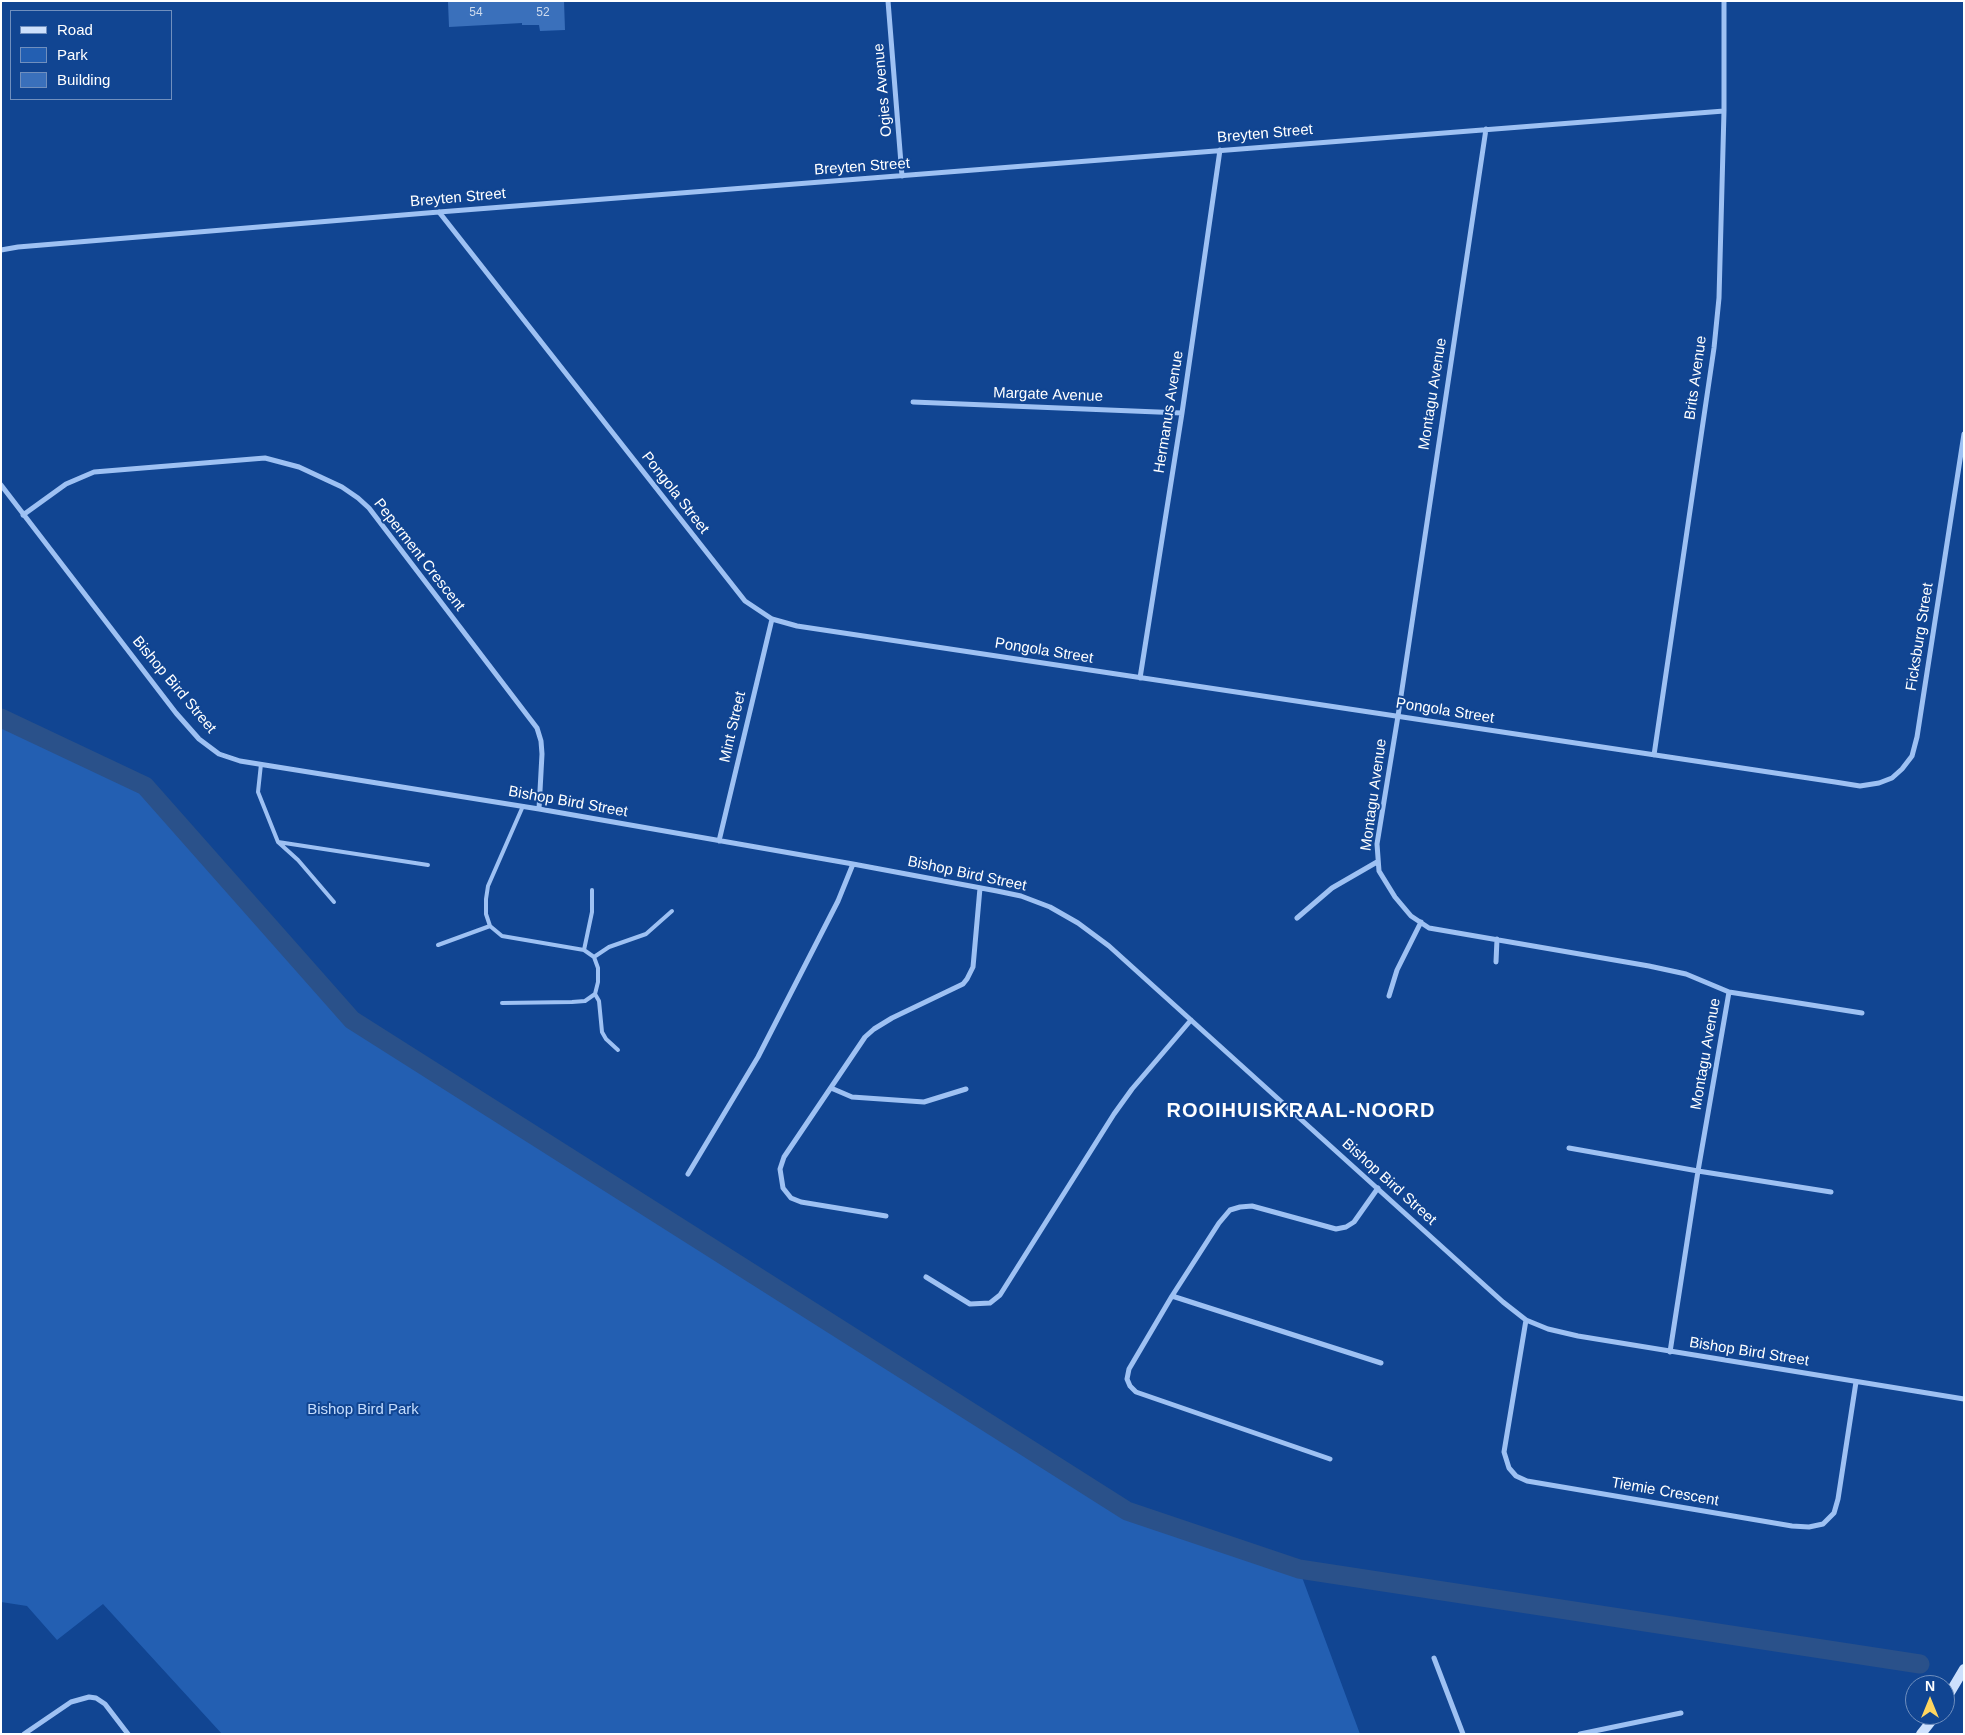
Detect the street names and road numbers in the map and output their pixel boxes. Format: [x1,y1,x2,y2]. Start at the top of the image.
street label: Ogies Avenue [870,42,896,138]
street label: Breyten Street [1216,121,1314,147]
street label: Breyten Street [814,155,910,179]
street label: Breyten Street [409,185,507,211]
street label: Brits Avenue [1681,335,1711,421]
street label: Montagu Avenue [1415,337,1451,451]
street label: Hermanus Avenue [1150,349,1188,475]
street label: Margate Avenue [993,384,1103,406]
street label: Pongola Street [637,448,713,538]
street label: Peperment Crescent [370,495,468,615]
street label: Ficksburg Street [1903,582,1937,692]
street label: Bishop Bird Street [128,633,220,737]
street label: Pongola Street [994,634,1094,668]
street label: Mint Street [716,690,750,764]
street label: Pongola Street [1395,694,1495,728]
street label: Montagu Avenue [1357,738,1391,852]
street label: Bishop Bird Street [507,783,629,821]
street label: Bishop Bird Street [906,853,1028,895]
street label: Montagu Avenue [1687,997,1725,1111]
street label: Bishop Bird Street [1338,1135,1440,1229]
street label: Bishop Bird Street [1688,1334,1810,1370]
street label: Tiemie Crescent [1610,1474,1720,1510]

